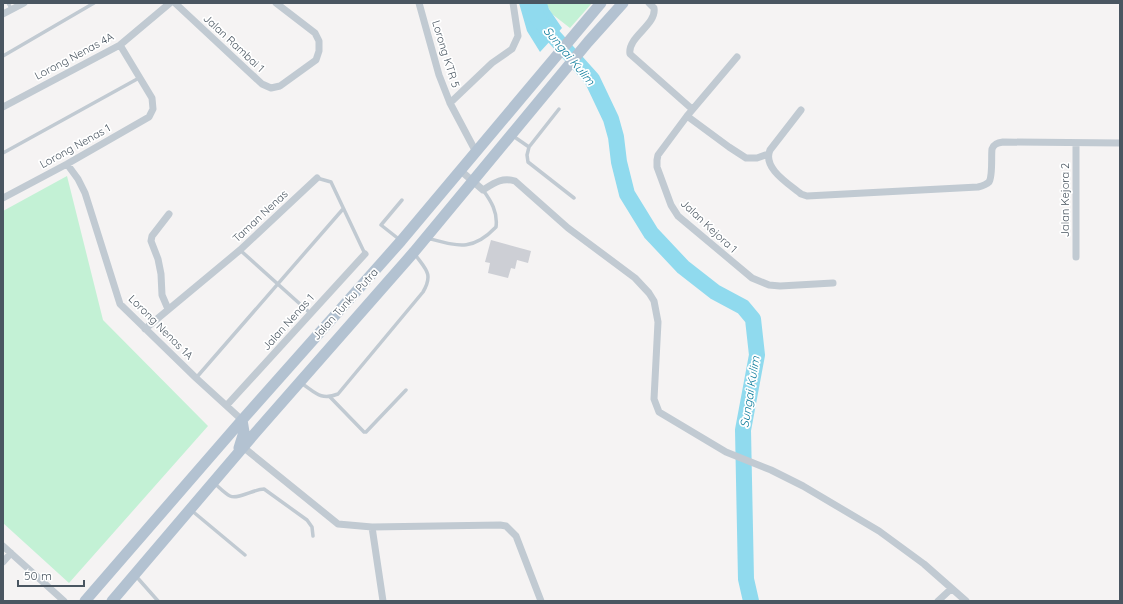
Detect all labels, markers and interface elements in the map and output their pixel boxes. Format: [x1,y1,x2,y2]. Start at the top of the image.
street label: Jalan Rambai 1 [201,11,267,75]
street label: Lorong KTR 5 [429,19,463,89]
water label: Sungai Kulim [540,23,599,89]
street label: Lorong Nenas 4A [32,29,116,83]
street label: Lorong Nenas 1 [37,121,113,171]
street label: Jalan Kejora 2 [1058,163,1072,237]
street label: Taman Nenas [229,187,291,245]
street label: Jalan Kejora 1 [678,196,740,256]
street label: Jalan Tunku Putra [309,265,381,343]
street label: Jalan Nenas 1 [259,291,317,353]
street label: Lorong Nenas 1A [126,292,196,362]
water label: Sungai Kulim [736,354,763,429]
scale bar [18,562,84,588]
text: 50 m [24,568,52,583]

